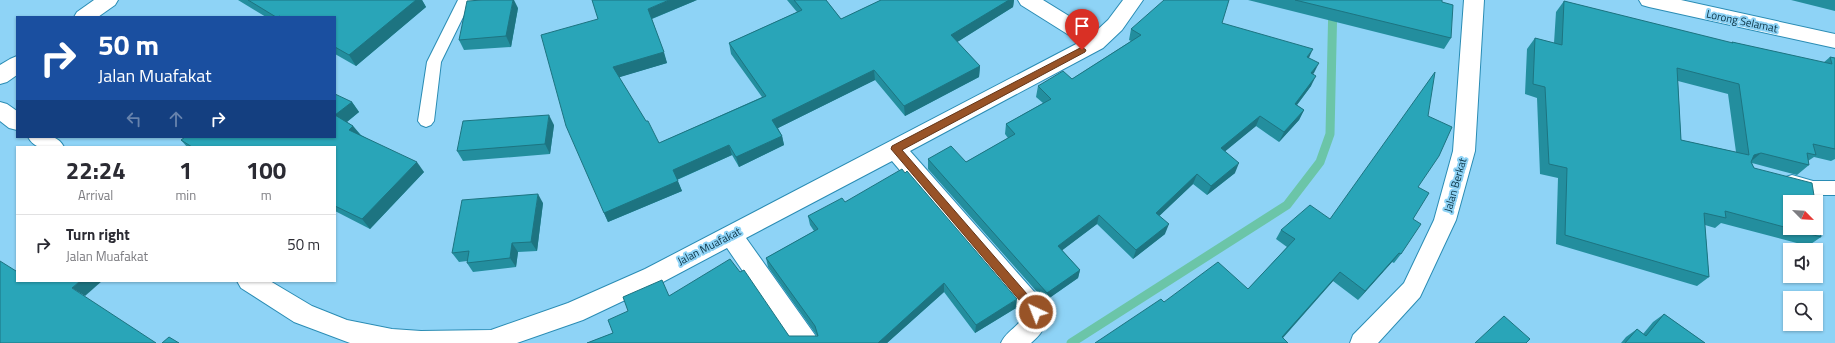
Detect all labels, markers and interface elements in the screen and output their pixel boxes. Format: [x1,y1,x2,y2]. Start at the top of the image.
street label: Lorong Selamat [1705,6,1779,36]
pin [1065,9,1099,50]
icon: arrive [1071,15,1093,37]
text: 50 m [98,23,159,66]
icon: right [32,32,84,84]
text: Jalan Muafakat [98,62,212,89]
icon: left [123,108,145,130]
icon: ahead [165,108,187,130]
icon: right [207,108,229,130]
text: 22:24 [66,152,126,188]
text: 1 [179,152,193,188]
text: 100 [246,152,286,188]
street label: Jalan Berkat [1440,156,1470,214]
text: Arrival [78,185,113,205]
text: min [175,185,196,205]
text: m [261,185,272,205]
north arrow [1783,195,1823,235]
map controls [1783,195,1823,331]
text: Turn right [66,223,130,246]
street label: Jalan Muafakat [674,223,744,269]
text: 50 m [287,233,320,256]
icon: right [32,234,54,256]
button: sound [1783,243,1823,283]
text: Jalan Muafakat [66,246,148,266]
position arrow [1015,291,1057,333]
button: search [1783,291,1823,331]

